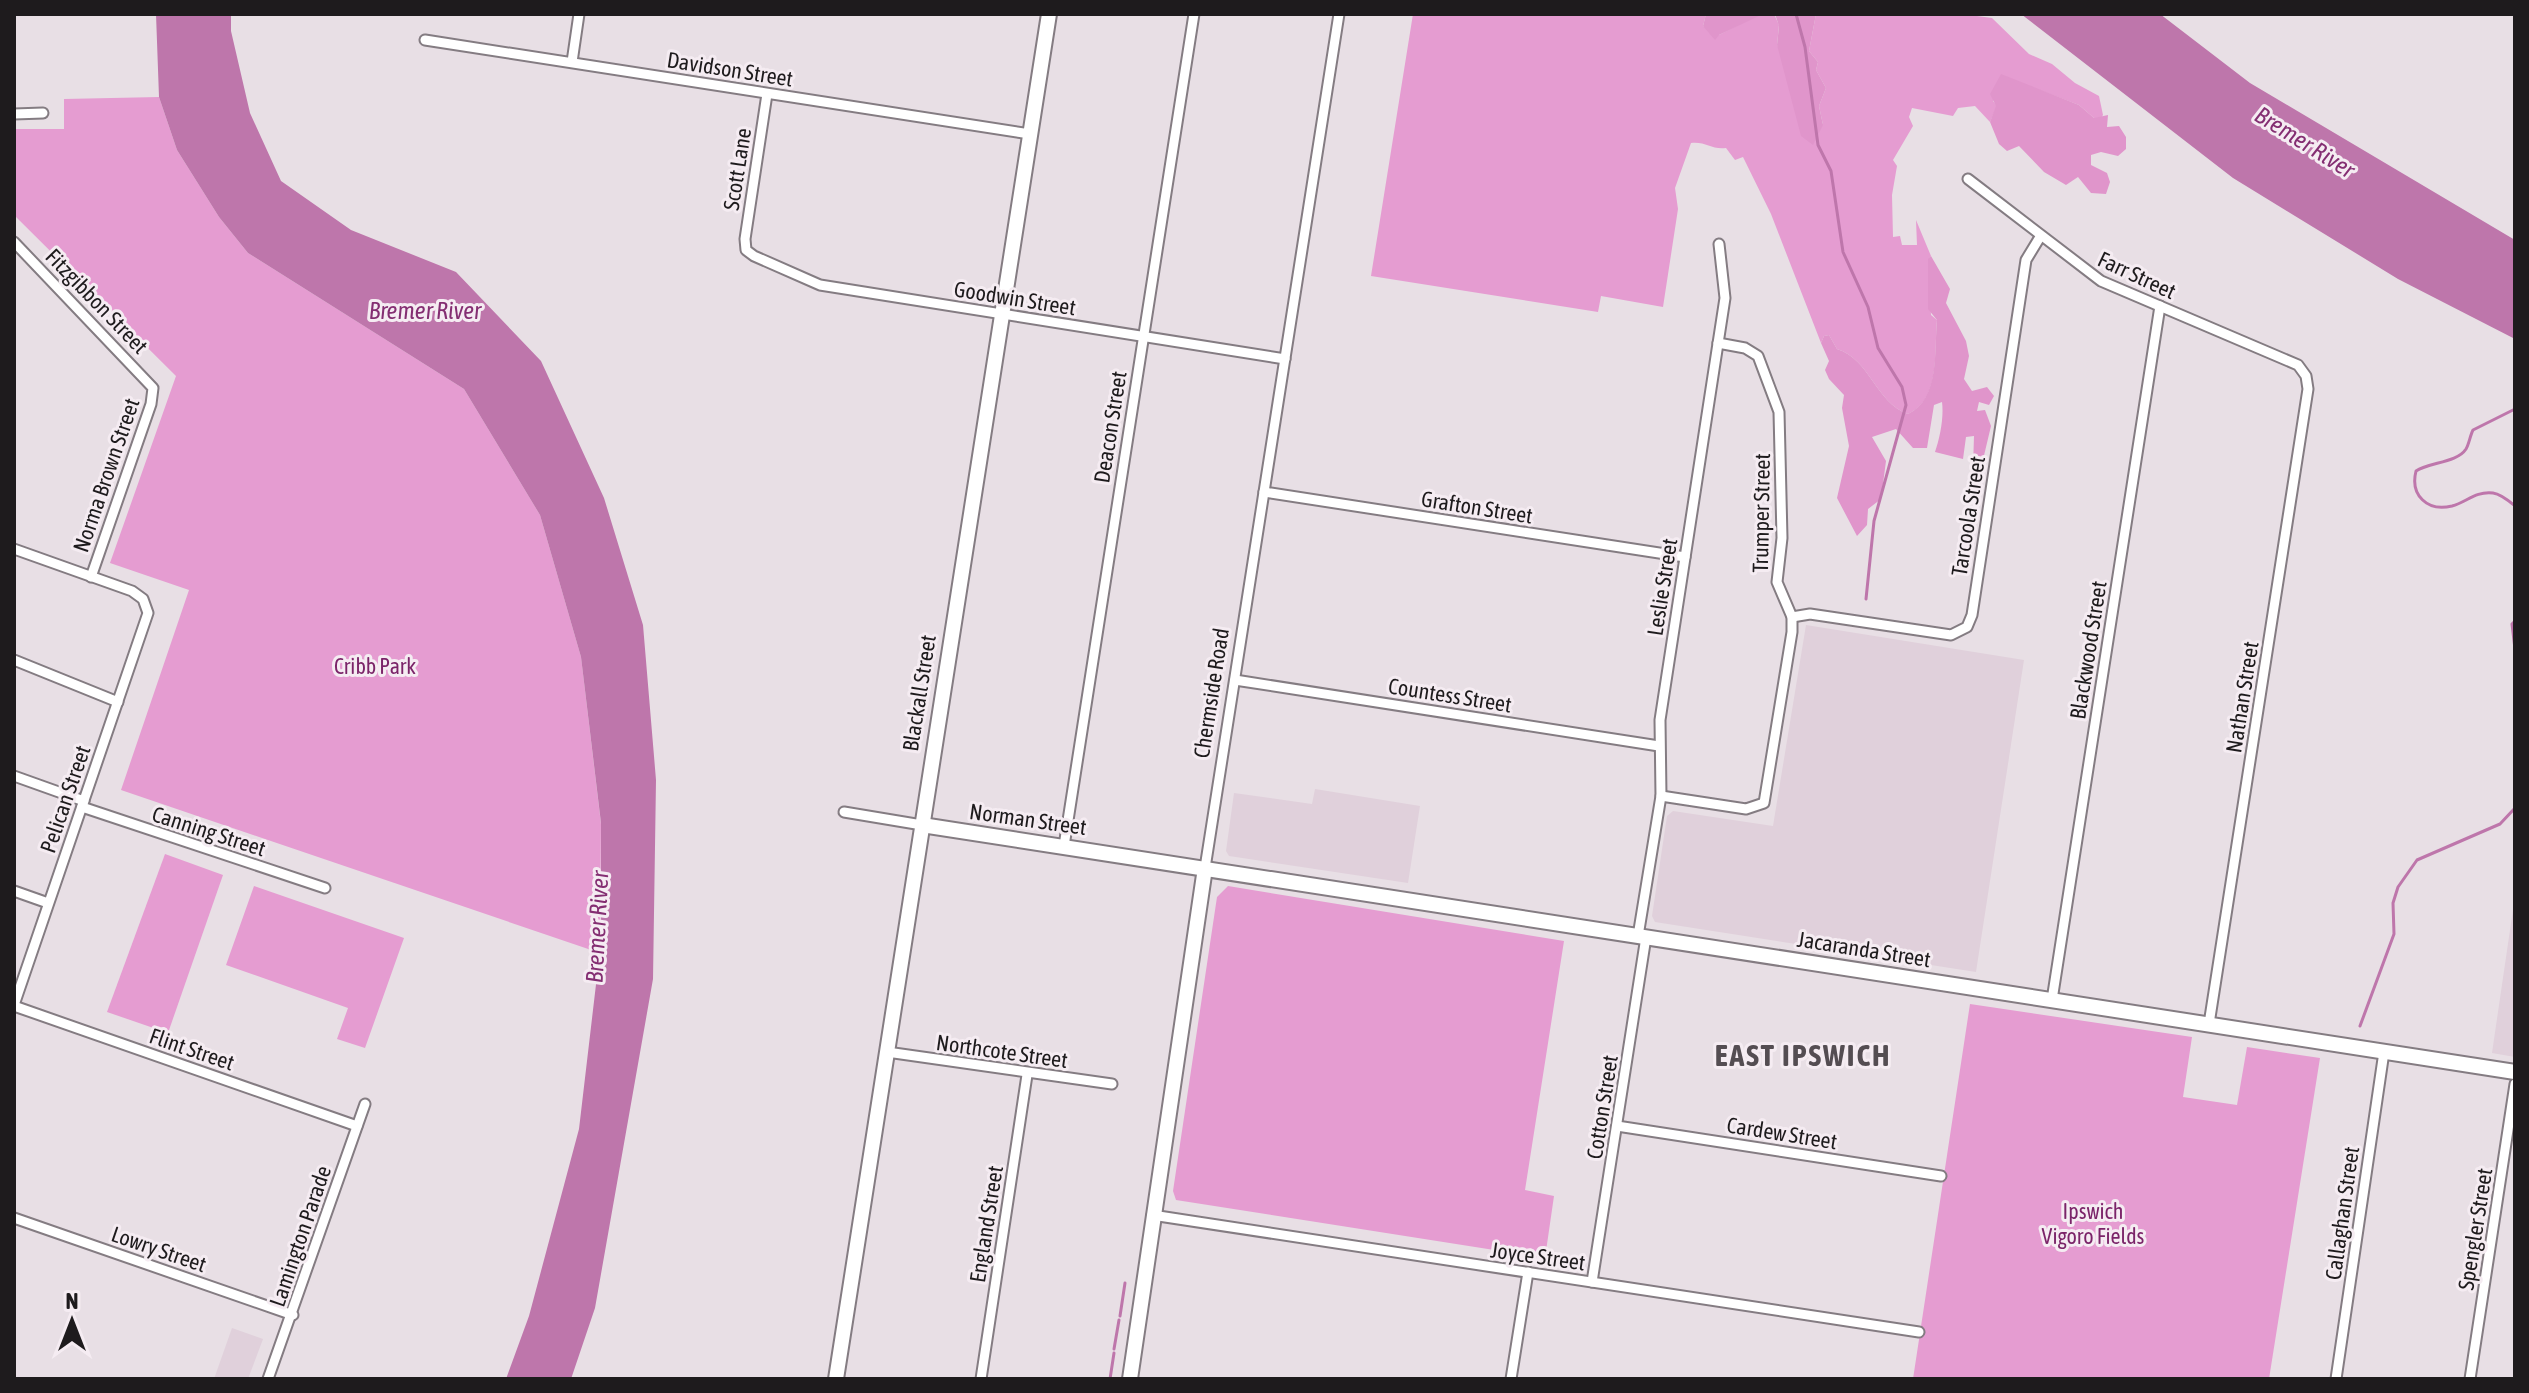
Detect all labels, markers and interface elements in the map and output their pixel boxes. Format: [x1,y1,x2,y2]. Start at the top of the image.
street label: Davidson Street [665,46,795,92]
water label: Bremer River [2250,101,2361,184]
street label: Scott Lane [718,126,756,212]
street label: Fitzgibbon Street [40,243,154,359]
street label: Farr Street [2094,246,2180,304]
street label: Goodwin Street [952,276,1078,320]
water label: Bremer River [369,297,482,324]
street label: Deacon Street [1088,369,1132,485]
street label: Norma Brown Street [67,395,145,555]
street label: Trumper Street [1747,453,1775,573]
street label: Tarcoola Street [1946,454,1990,578]
street label: Grafton Street [1419,485,1535,529]
street label: Leslie Street [1641,536,1683,638]
street label: Blackwood Street [2064,579,2112,721]
street label: Chermside Road [1188,626,1234,760]
street label: Blackall Street [897,633,941,753]
street label: Nathan Street [2220,639,2264,755]
park label: Cribb Park [334,653,416,679]
street label: Countess Street [1386,672,1514,718]
street label: Pelican Street [35,742,95,856]
street label: Norman Street [968,798,1088,840]
street label: Canning Street [149,800,269,862]
water label: Bremer River [581,869,613,984]
street label: Jacaranda Street [1796,926,1932,972]
street label: Flint Street [146,1022,238,1076]
street label: Northcote Street [935,1029,1069,1073]
district label: EAST IPSWICH [1715,1038,1891,1072]
street label: Cotton Street [1581,1053,1623,1161]
street label: Cardew Street [1725,1111,1839,1155]
street label: Callaghan Street [2320,1145,2364,1281]
street label: Lamington Parade [264,1162,336,1310]
street label: England Street [964,1164,1008,1284]
street label: Spengler Street [2453,1166,2497,1292]
park label: Ipswich Vigoro Fields [2042,1198,2145,1249]
street label: Lowry Street [108,1221,210,1277]
street label: Joyce Street [1489,1236,1587,1276]
north arrow [32,1281,112,1361]
text: N [66,1288,78,1314]

